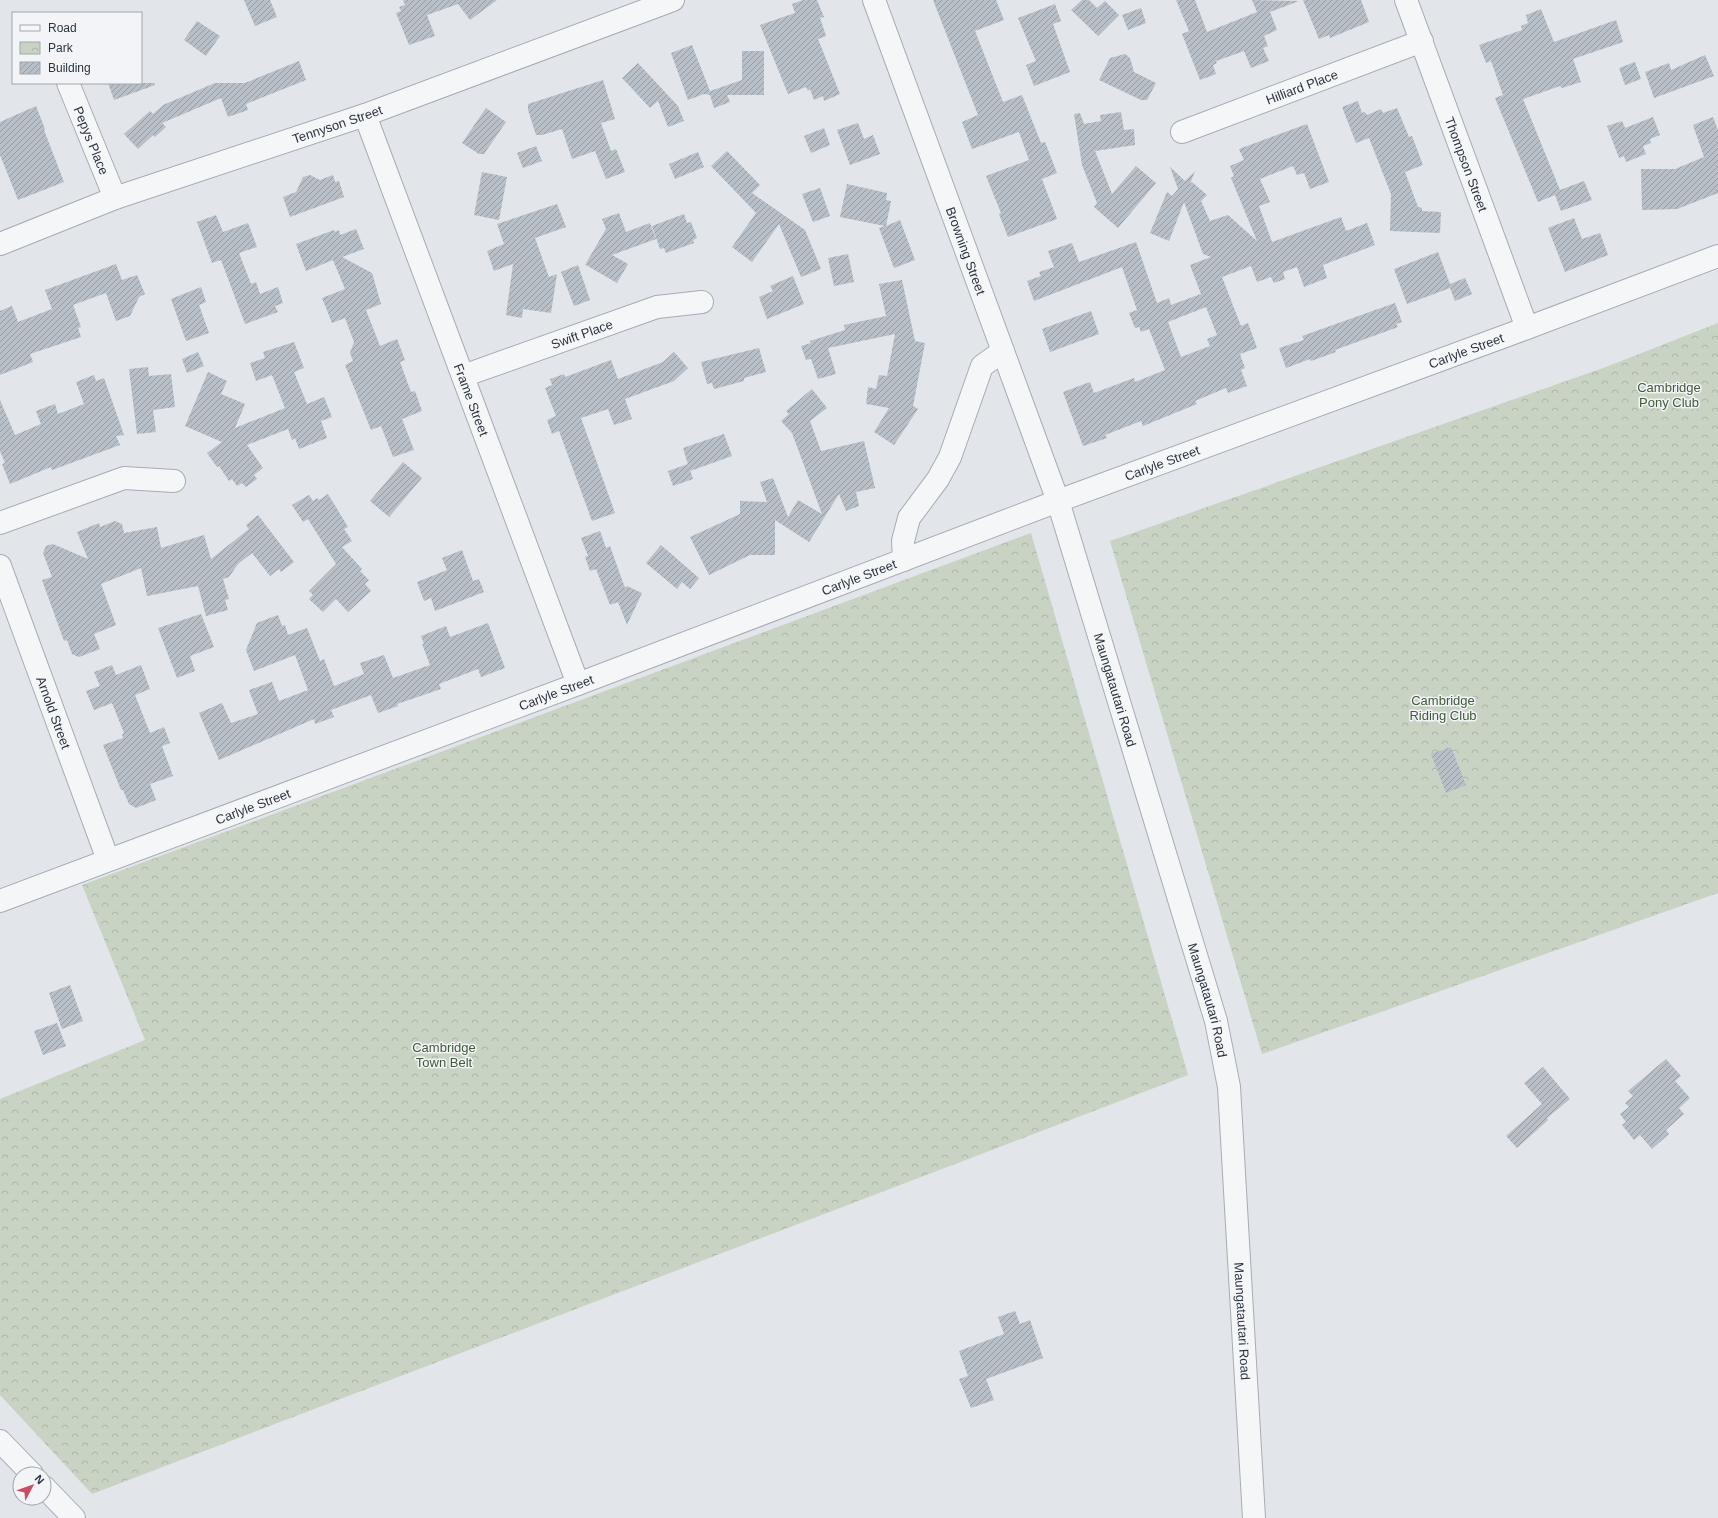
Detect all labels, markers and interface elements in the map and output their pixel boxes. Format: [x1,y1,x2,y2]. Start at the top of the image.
legend [12,12,142,84]
text: Road [48,21,77,35]
text: Park [48,41,74,55]
text: Building [48,61,91,75]
street label: Hilliard Place [1264,67,1340,108]
street label: Tennyson Street [290,102,385,147]
street label: Pepys Place [70,104,112,177]
street label: Thompson Street [1442,115,1491,214]
street label: Browning Street [943,205,989,297]
street label: Swift Place [549,316,615,352]
street label: Carlyle Street [1427,330,1506,372]
street label: Frame Street [451,362,492,438]
park label: Cambridge Pony Club [1637,380,1701,410]
street label: Carlyle Street [1123,442,1202,484]
street label: Carlyle Street [820,556,899,598]
street label: Maungatautari Road [1091,631,1139,748]
street label: Carlyle Street [517,672,596,714]
street label: Arnold Street [33,674,74,751]
park label: Cambridge Riding Club [1409,693,1477,723]
street label: Carlyle Street [213,786,293,827]
street label: Maungatautari Road [1185,941,1230,1059]
park label: Cambridge Town Belt [412,1040,476,1070]
street label: Maungatautari Road [1231,1262,1253,1380]
north arrow [12,1466,52,1506]
text: N [32,1473,47,1486]

